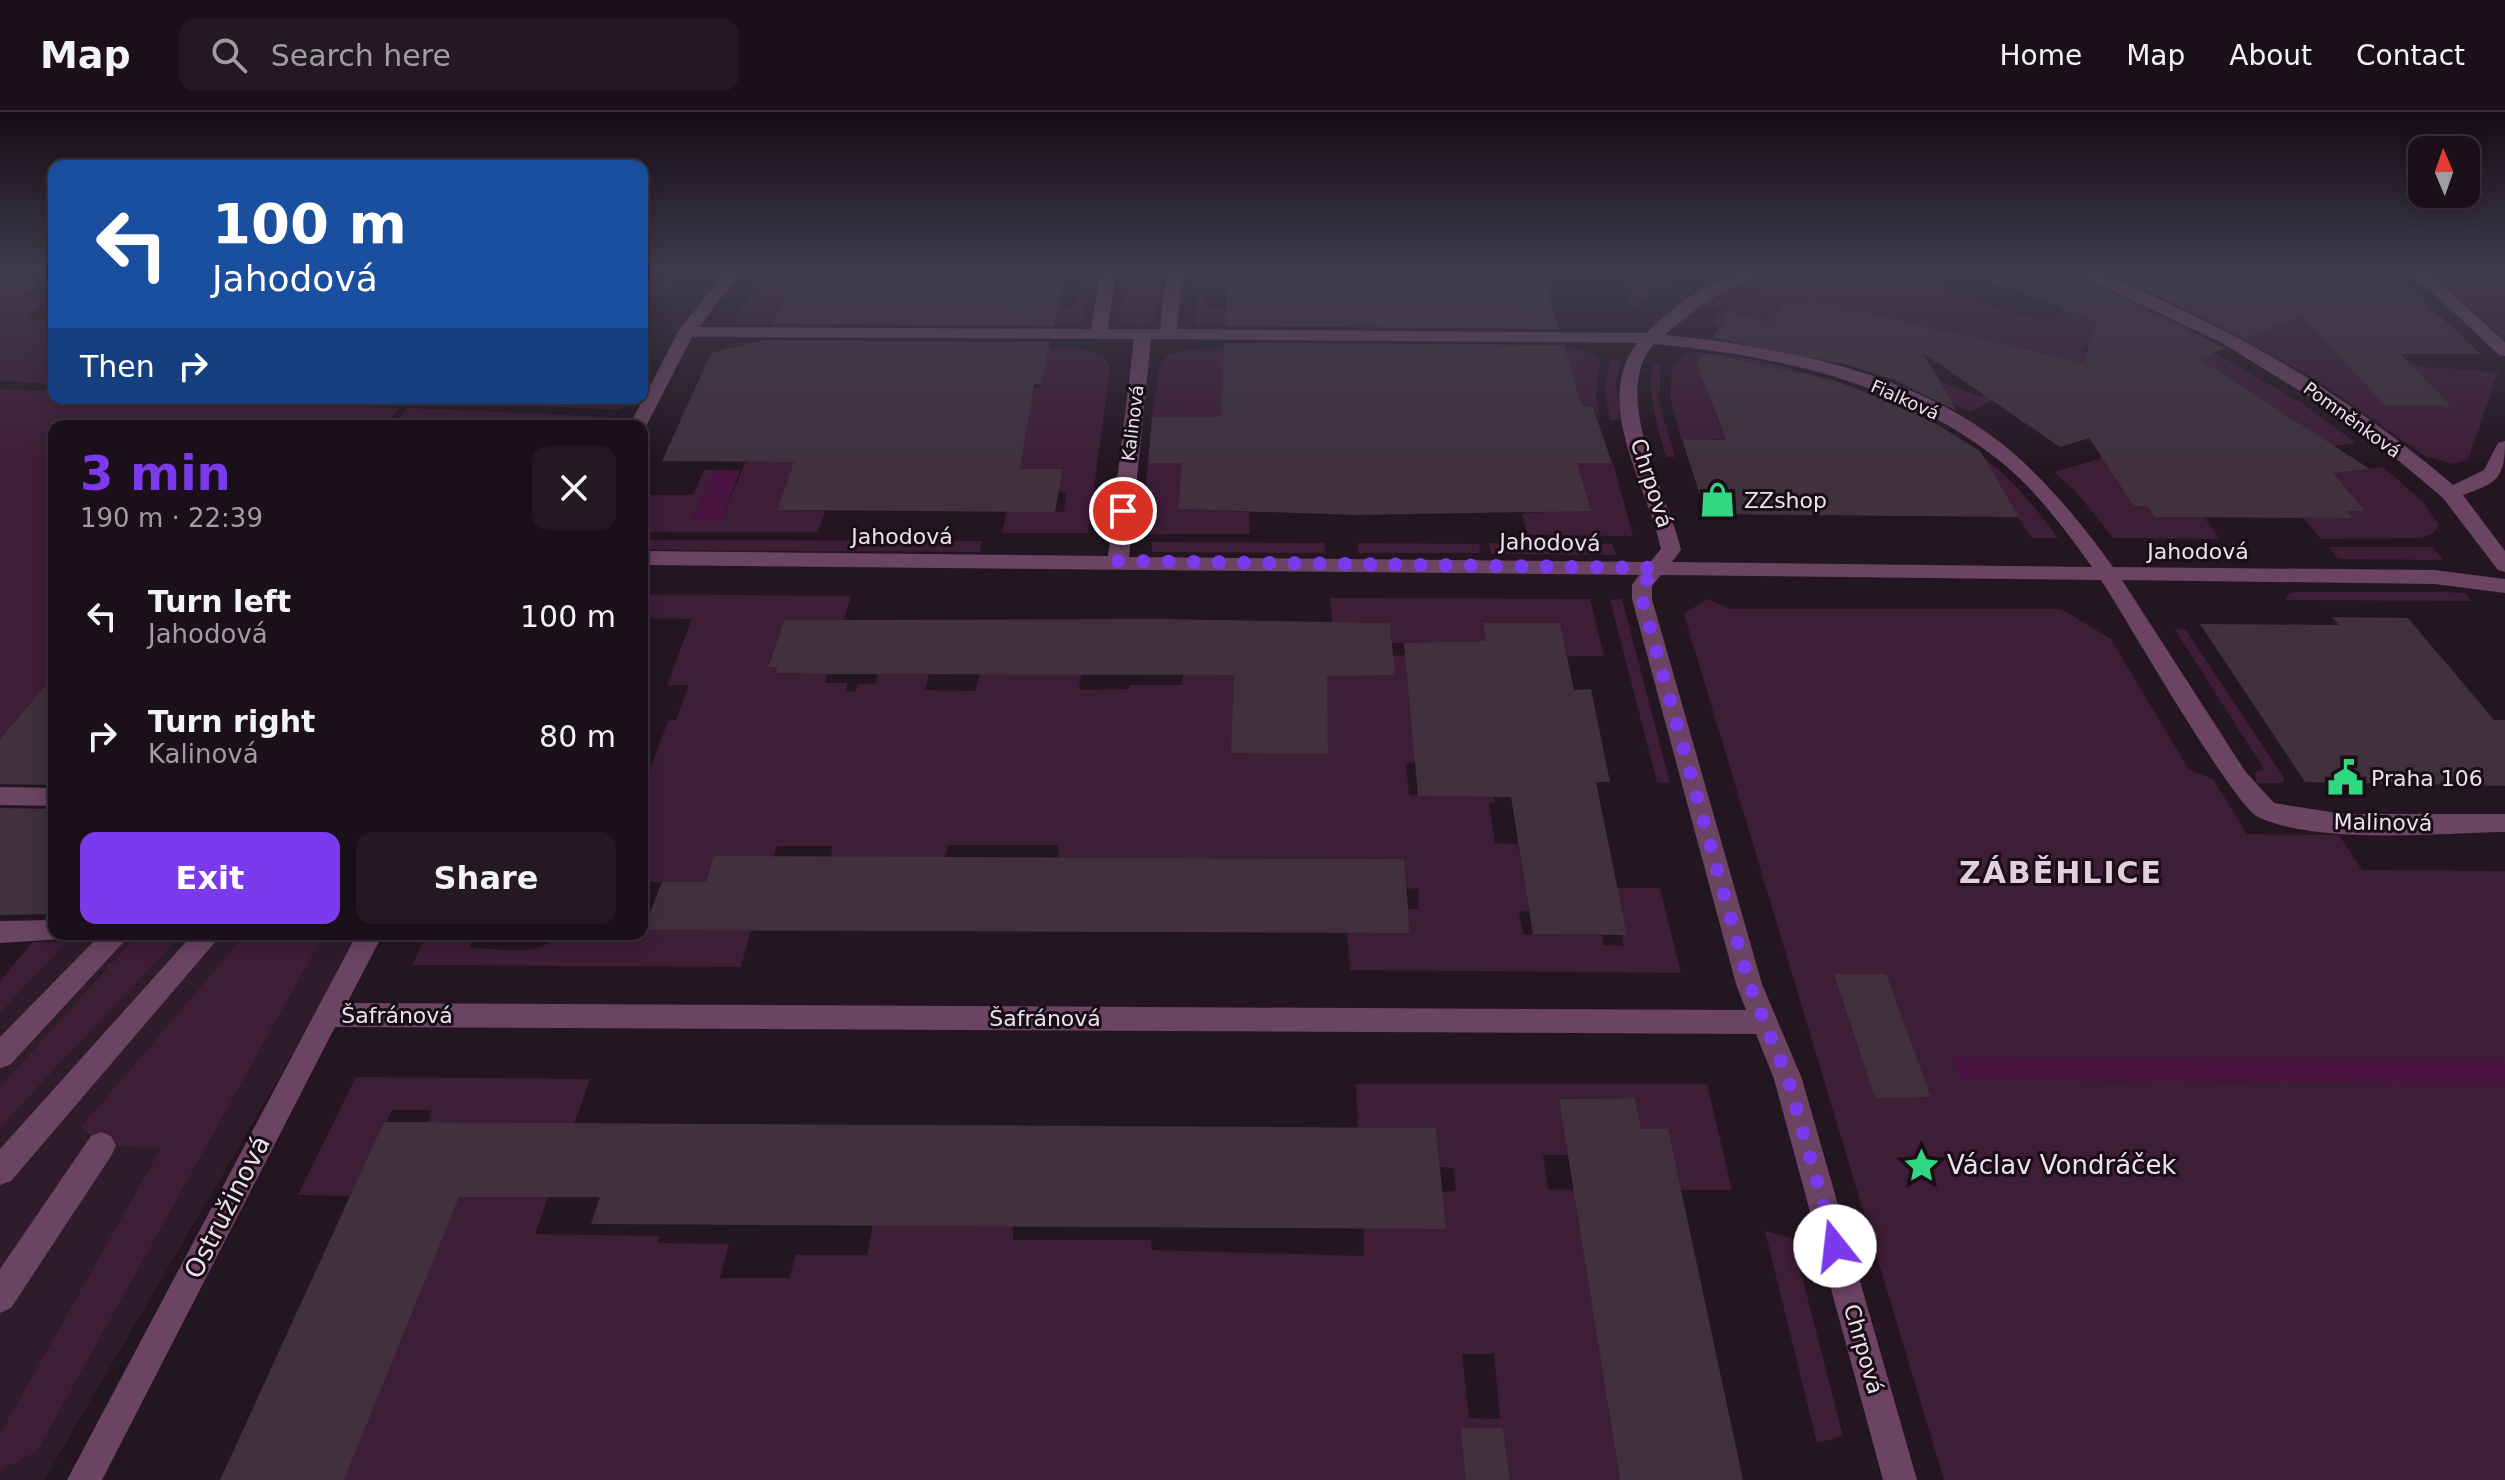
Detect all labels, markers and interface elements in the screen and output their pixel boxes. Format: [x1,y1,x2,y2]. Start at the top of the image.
search box [179,19,739,91]
text: Map [40,33,131,77]
icon: search [207,33,251,77]
text: Search here [271,38,451,73]
text: Home [1999,39,2082,72]
text: Map [2126,39,2185,72]
text: About [2229,39,2312,72]
text: Contact [2356,39,2465,72]
north arrow [2408,136,2480,208]
map controls [2408,136,2480,208]
text: 100 m [212,191,407,256]
icon: left [80,192,184,296]
text: Jahodová [212,258,378,299]
icon: right [171,344,215,388]
text: Then [80,349,155,384]
street label: Fialková [1868,375,1943,424]
street label: Pomněnková [2300,377,2405,462]
street label: Kalinová [1117,384,1148,462]
street label: Chrpová [1625,435,1678,531]
text: 3 min [80,445,231,501]
button: close [532,446,616,530]
pin [1089,477,1157,545]
shop icon: ZZshop [1699,481,1737,519]
place label: ZZshop [1744,488,1827,513]
icon: arrive [1101,489,1145,533]
text: 190 m · 22:39 [80,503,263,533]
street label: Jahodová [849,524,953,549]
street label: Jahodová [1497,529,1601,556]
street label: Jahodová [2145,539,2249,564]
text: Turn left [148,584,291,619]
icon: left [80,594,124,638]
text: 100 m [520,599,616,634]
text: Jahodová [148,619,268,649]
text: Turn right [148,704,315,739]
icon: right [80,714,124,758]
text: 80 m [539,719,616,754]
text: Kalinová [148,739,259,769]
public building icon: Praha 106 [2326,759,2364,797]
place label: Praha 106 [2371,766,2483,791]
street label: Malinová [2333,809,2432,836]
button: Exit [80,832,340,924]
button: Share [356,832,616,924]
district label: ZÁBĚHLICE [1959,855,2163,890]
street label: Šafránová [341,1003,453,1028]
street label: Šafránová [989,1006,1101,1031]
street label: Ostružinová [178,1131,276,1283]
place icon: Václav Vondráček [1902,1146,1940,1184]
place label: Václav Vondráček [1947,1150,2176,1180]
position arrow [1793,1204,1877,1288]
street label: Chrpová [1839,1301,1888,1397]

